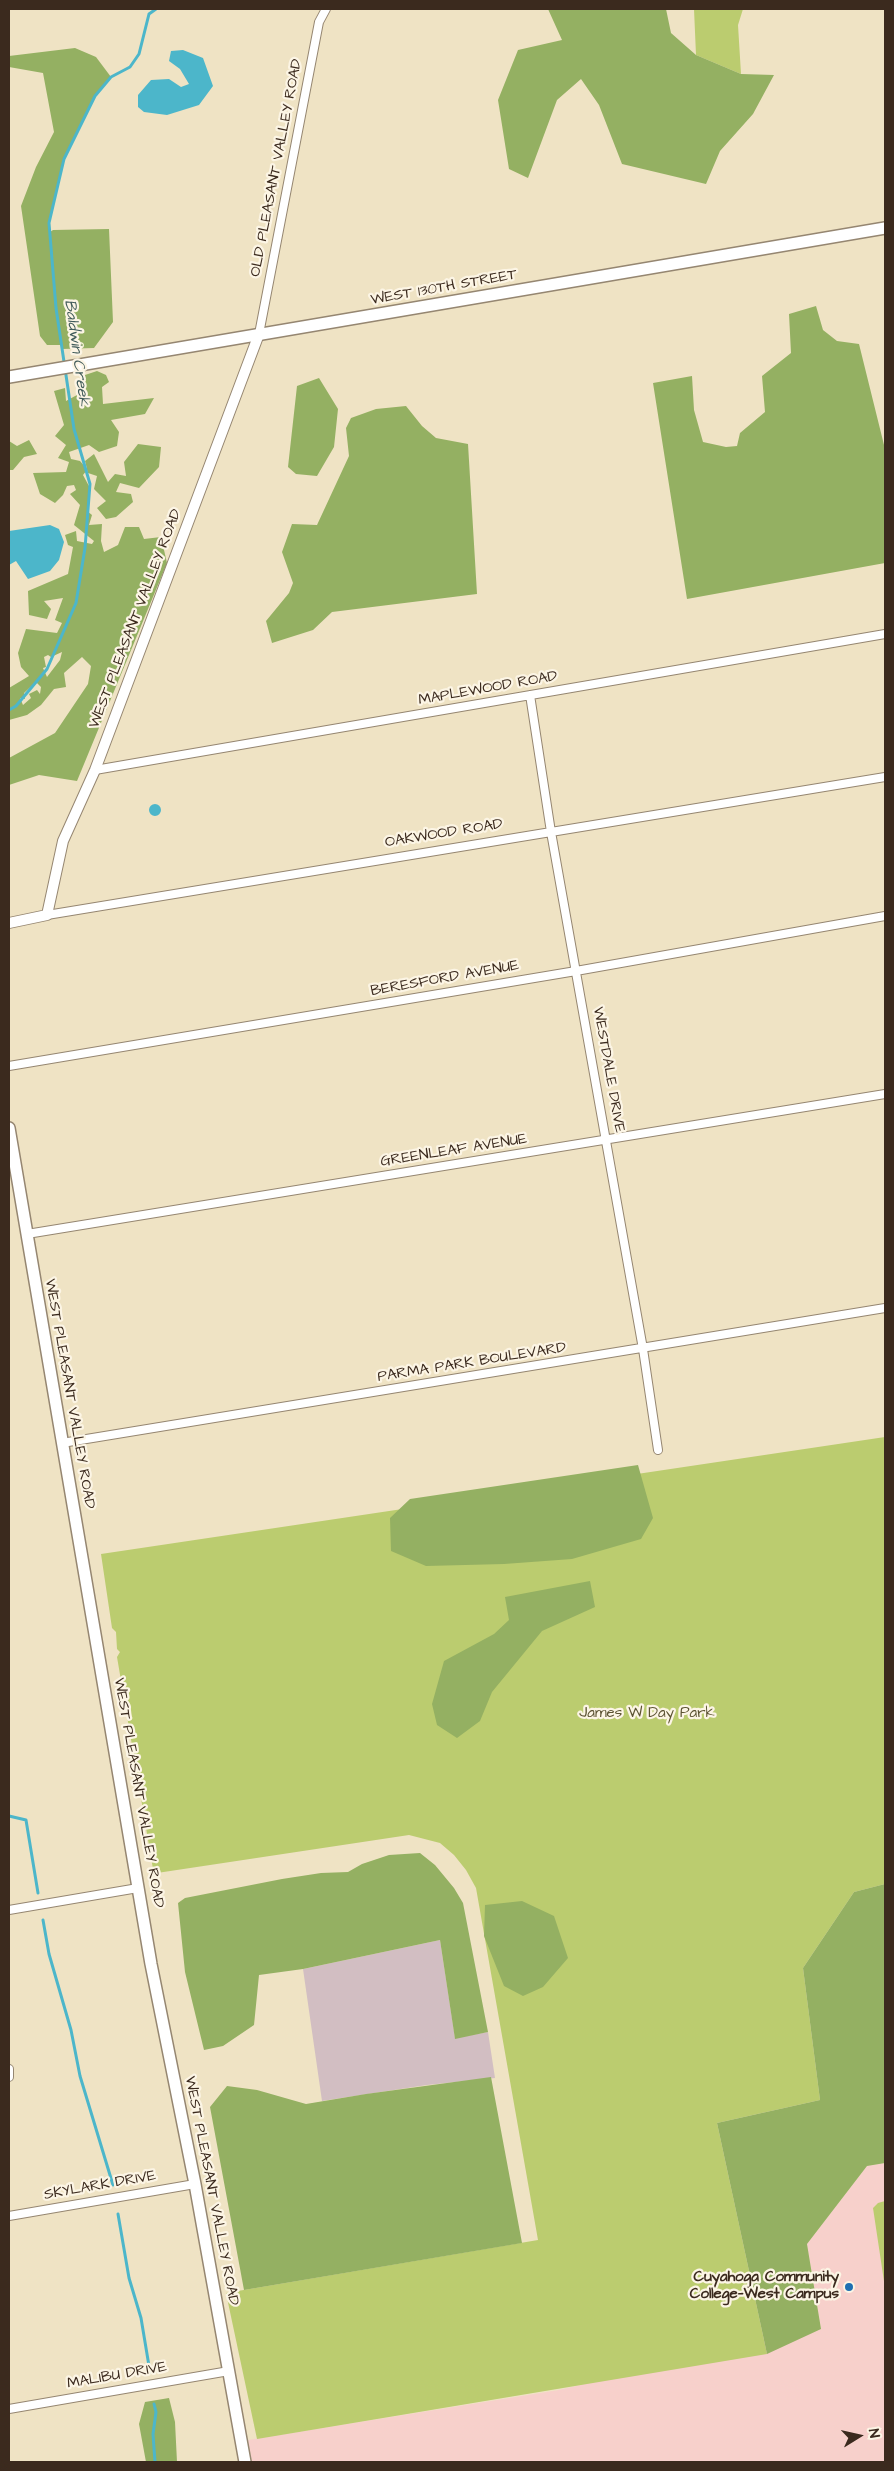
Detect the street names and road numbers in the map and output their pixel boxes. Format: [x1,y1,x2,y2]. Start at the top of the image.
street label: OLD PLEASANT VALLEY ROAD [247,58,307,278]
street label: WEST 130TH STREET [369,266,519,310]
street label: WEST PLEASANT VALLEY ROAD [86,507,186,731]
street label: MAPLEWOOD ROAD [417,668,559,710]
street label: OAKWOOD ROAD [384,816,504,852]
street label: BERESFORD AVENUE [369,957,521,1001]
street label: WESTDALE DRIVE [588,1006,628,1134]
street label: GREENLEAF AVENUE [379,1131,529,1171]
street label: WEST PLEASANT VALLEY ROAD [40,1278,98,1510]
street label: PARMA PARK BOULEVARD [376,1339,568,1387]
street label: WEST PLEASANT VALLEY ROAD [109,1677,167,1909]
street label: WEST PLEASANT VALLEY ROAD [180,2075,242,2307]
street label: SKYLARK DRIVE [43,2167,157,2205]
street label: MALIBU DRIVE [66,2358,168,2394]

